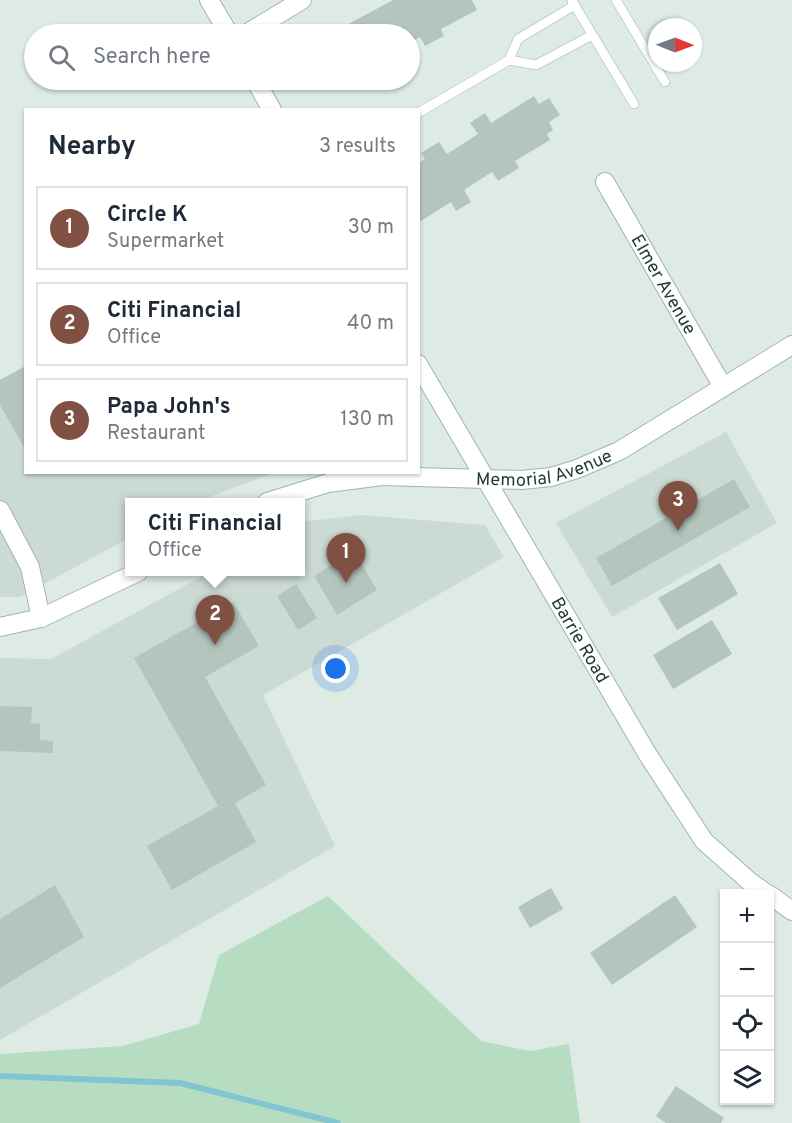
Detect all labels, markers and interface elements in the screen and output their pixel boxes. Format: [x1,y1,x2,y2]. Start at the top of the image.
north arrow [648,18,702,72]
search box [24,24,420,90]
icon: search [45,41,78,74]
text: Search here [93,44,211,71]
text: Nearby [48,131,136,164]
text: 3 results [319,134,396,160]
text: Circle K [107,202,188,229]
text: 1 [66,215,74,241]
text: 30 m [348,215,394,241]
text: Supermarket [107,229,224,255]
street label: Elmer Avenue [625,231,700,339]
text: Citi Financial [107,298,241,325]
text: 2 [63,311,76,337]
text: 40 m [347,311,394,337]
text: Office [107,325,161,351]
text: Papa John's [107,394,231,421]
text: 3 [64,407,76,433]
text: 130 m [340,407,394,433]
text: Restaurant [107,421,206,447]
street label: Memorial Avenue [476,445,616,493]
pin: 3 [658,482,698,531]
popup [125,498,305,576]
text: Citi Financial [148,511,282,538]
pin: 1 [326,534,366,583]
text: Office [148,538,202,564]
street label: Barrie Road [545,593,613,688]
pin: 2 [196,596,234,645]
your location [321,654,350,683]
map controls [720,889,774,1105]
button: + [720,889,774,943]
button: − [720,943,774,997]
button: locate [720,997,774,1051]
button: layers [720,1051,774,1105]

